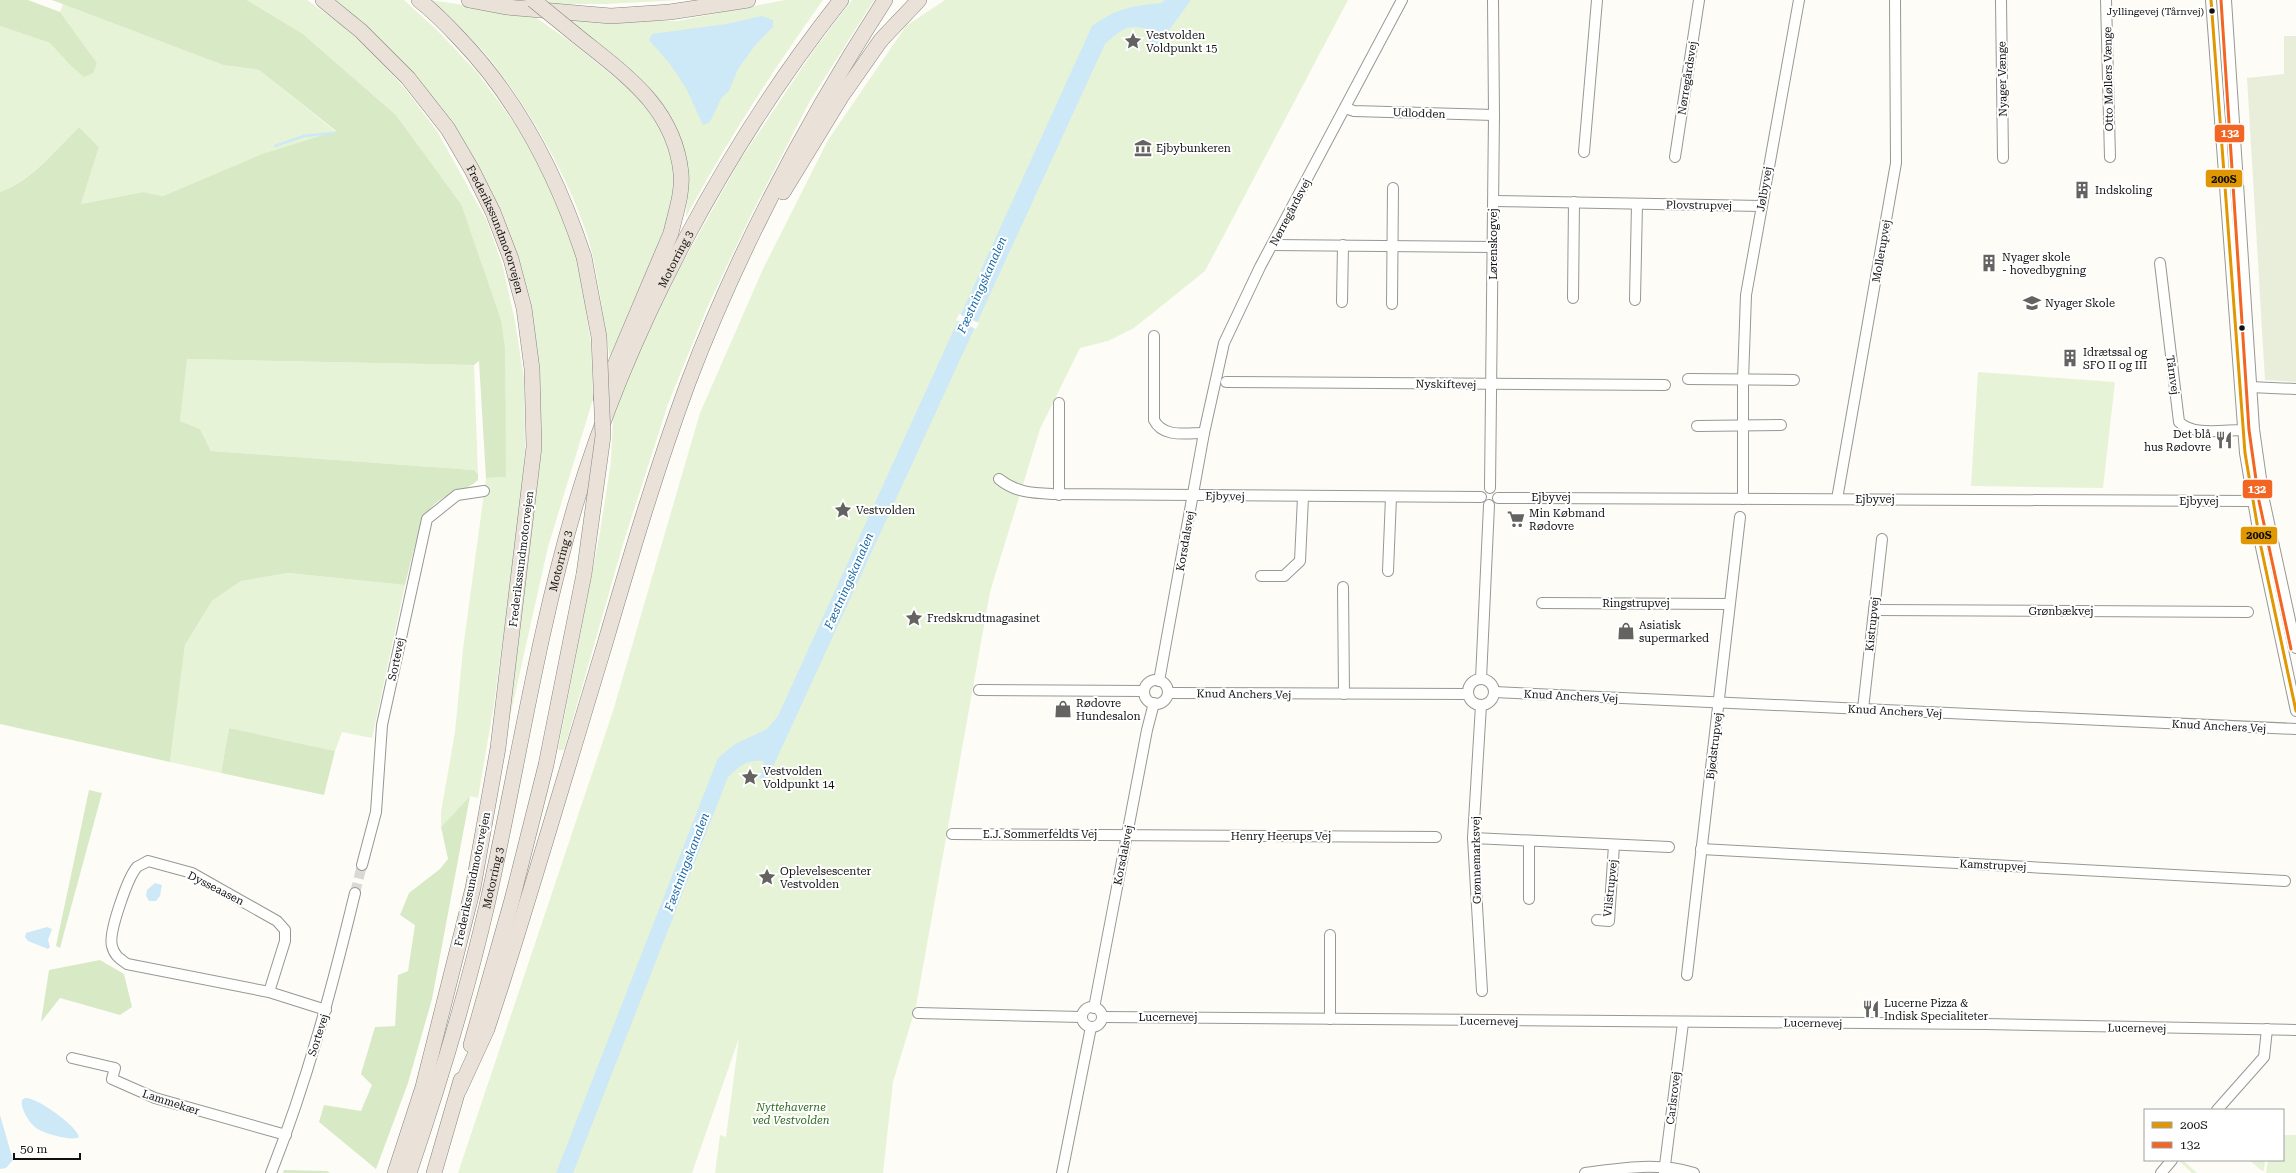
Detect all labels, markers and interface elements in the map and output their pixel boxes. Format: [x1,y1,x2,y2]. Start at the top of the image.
place label: Jyllingevej (Tårnvej) [2107,6,2204,17]
marker: Jyllingevej (Tårnvej) [2207,6,2217,16]
street label: Otto Møllers Vænge [2101,27,2116,131]
place label: Vestvolden Voldpunkt 15 [1146,29,1217,55]
place icon: Vestvolden Voldpunkt 15 [1123,31,1143,51]
street label: Nørregårdsvej [1675,40,1700,116]
street label: Nyager Vænge [1995,41,2010,117]
street label: Udlodden [1392,106,1446,121]
line badge: 132 [2214,124,2245,143]
text: 132 [2221,127,2239,140]
museum icon: Ejbybunkeren [1133,138,1153,158]
place label: Ejbybunkeren [1156,142,1231,155]
street label: Frederikssundmotorvejen [464,163,526,295]
street label: Jølbyvej [1754,166,1775,213]
line badge: 200S [2205,169,2243,188]
text: 200S [2211,173,2237,186]
street label: Nørregårdsvej [1267,176,1314,248]
building icon: Indskoling [2072,180,2092,200]
place label: Indskoling [2095,184,2153,197]
street label: Plovstrupvej [1666,198,1732,213]
street label: Lørenskogvej [1487,208,1500,280]
street label: Mollerupvej [1870,219,1893,284]
street label: Motorring 3 [656,228,696,290]
water label: Fæstningskanalen [954,234,1010,336]
place label: Nyager skole - hovedbygning [2002,251,2087,277]
building icon: Nyager skole - hovedbygning [1979,253,1999,273]
school or university icon: Nyager Skole [2022,293,2042,313]
place label: Nyager Skole [2045,297,2115,310]
unlabelled marker [2237,323,2247,333]
place label: Idrætssal og SFO II og III [2083,346,2148,372]
building icon: Idrætssal og SFO II og III [2060,348,2080,368]
street label: Tårnvej [2163,355,2182,396]
street label: Nyskiftevej [1416,377,1476,392]
place label: Det blå hus Rødovre [2144,428,2211,454]
restaurant icon: Det blå hus Rødovre [2214,430,2234,450]
line badge: 132 [2242,479,2273,499]
text: 132 [2248,483,2266,496]
street label: Frederikssundmotorvejen [507,490,536,628]
street label: Ejbyvej [1205,490,1245,503]
street label: Ejbyvej [1531,491,1571,504]
street label: Ejbyvej [1855,493,1895,506]
street label: Ejbyvej [2179,495,2219,508]
place icon: Vestvolden [833,500,853,520]
place label: Vestvolden [856,504,915,517]
place label: Min Købmand Rødovre [1529,507,1605,533]
supermarket icon: Min Købmand Rødovre [1506,509,1526,529]
street label: Korsdalsvej [1174,510,1197,572]
line badge: 200S [2240,526,2278,545]
street label: Motorring 3 [547,529,575,593]
text: 200S [2246,529,2272,542]
water label: Fæstningskanalen [821,530,877,632]
street label: Kistrupvej [1863,596,1882,652]
street label: Ringstrupvej [1602,597,1670,610]
street label: Grønbækvej [2028,605,2094,618]
place icon: Fredskrudtmagasinet [904,608,924,628]
place label: Fredskrudtmagasinet [927,612,1040,625]
place label: Asiatisk supermarked [1639,619,1709,645]
shop icon: Asiatisk supermarked [1616,621,1636,641]
street label: Sortevej [386,636,407,682]
street label: Knud Anchers Vej [1197,687,1291,702]
street label: Knud Anchers Vej [1523,688,1619,705]
place label: Rødovre Hundesalon [1076,697,1141,723]
shop icon: Rødovre Hundesalon [1053,699,1073,719]
street label: Knud Anchers Vej [1847,703,1943,720]
street label: Bjødstrupvej [1704,712,1725,780]
street label: Knud Anchers Vej [2171,718,2267,735]
place label: Vestvolden Voldpunkt 14 [763,765,835,791]
place icon: Vestvolden Voldpunkt 14 [740,767,760,787]
street label: Frederikssundmotorvejen [452,811,493,948]
water label: Fæstningskanalen [661,811,712,914]
street label: Grønnemarksvej [1469,816,1484,904]
street label: Korsdalsvej [1111,824,1136,886]
street label: E.J. Sommerfeldts Vej [983,828,1097,841]
street label: Henry Heerups Vej [1231,830,1331,843]
street label: Motorring 3 [480,846,506,910]
street label: Kamstrupvej [1959,857,2027,874]
street label: Vilstrupvej [1601,859,1620,917]
place label: Oplevelsescenter Vestvolden [780,865,871,891]
place icon: Oplevelsescenter Vestvolden [757,867,777,887]
street label: Dysseaasen [185,869,246,908]
place label: Lucerne Pizza & Indisk Specialiteter [1884,997,1989,1023]
restaurant icon: Lucerne Pizza & Indisk Specialiteter [1861,999,1881,1019]
street label: Lucernevej [1139,1011,1197,1024]
street label: Sortevej [306,1012,331,1058]
street label: Lucernevej [1459,1014,1519,1029]
street label: Lucernevej [1783,1016,1843,1031]
street label: Lucernevej [2107,1021,2167,1036]
street label: Carlsrovej [1664,1071,1683,1125]
street label: Lammekær [141,1087,201,1118]
park label: Nyttehaverne ved Vestvolden [753,1101,830,1127]
legend [2144,1109,2284,1161]
text: 200S [2180,1118,2208,1132]
scale bar [14,1135,80,1161]
text: 132 [2180,1138,2200,1152]
text: 50 m [20,1142,47,1156]

